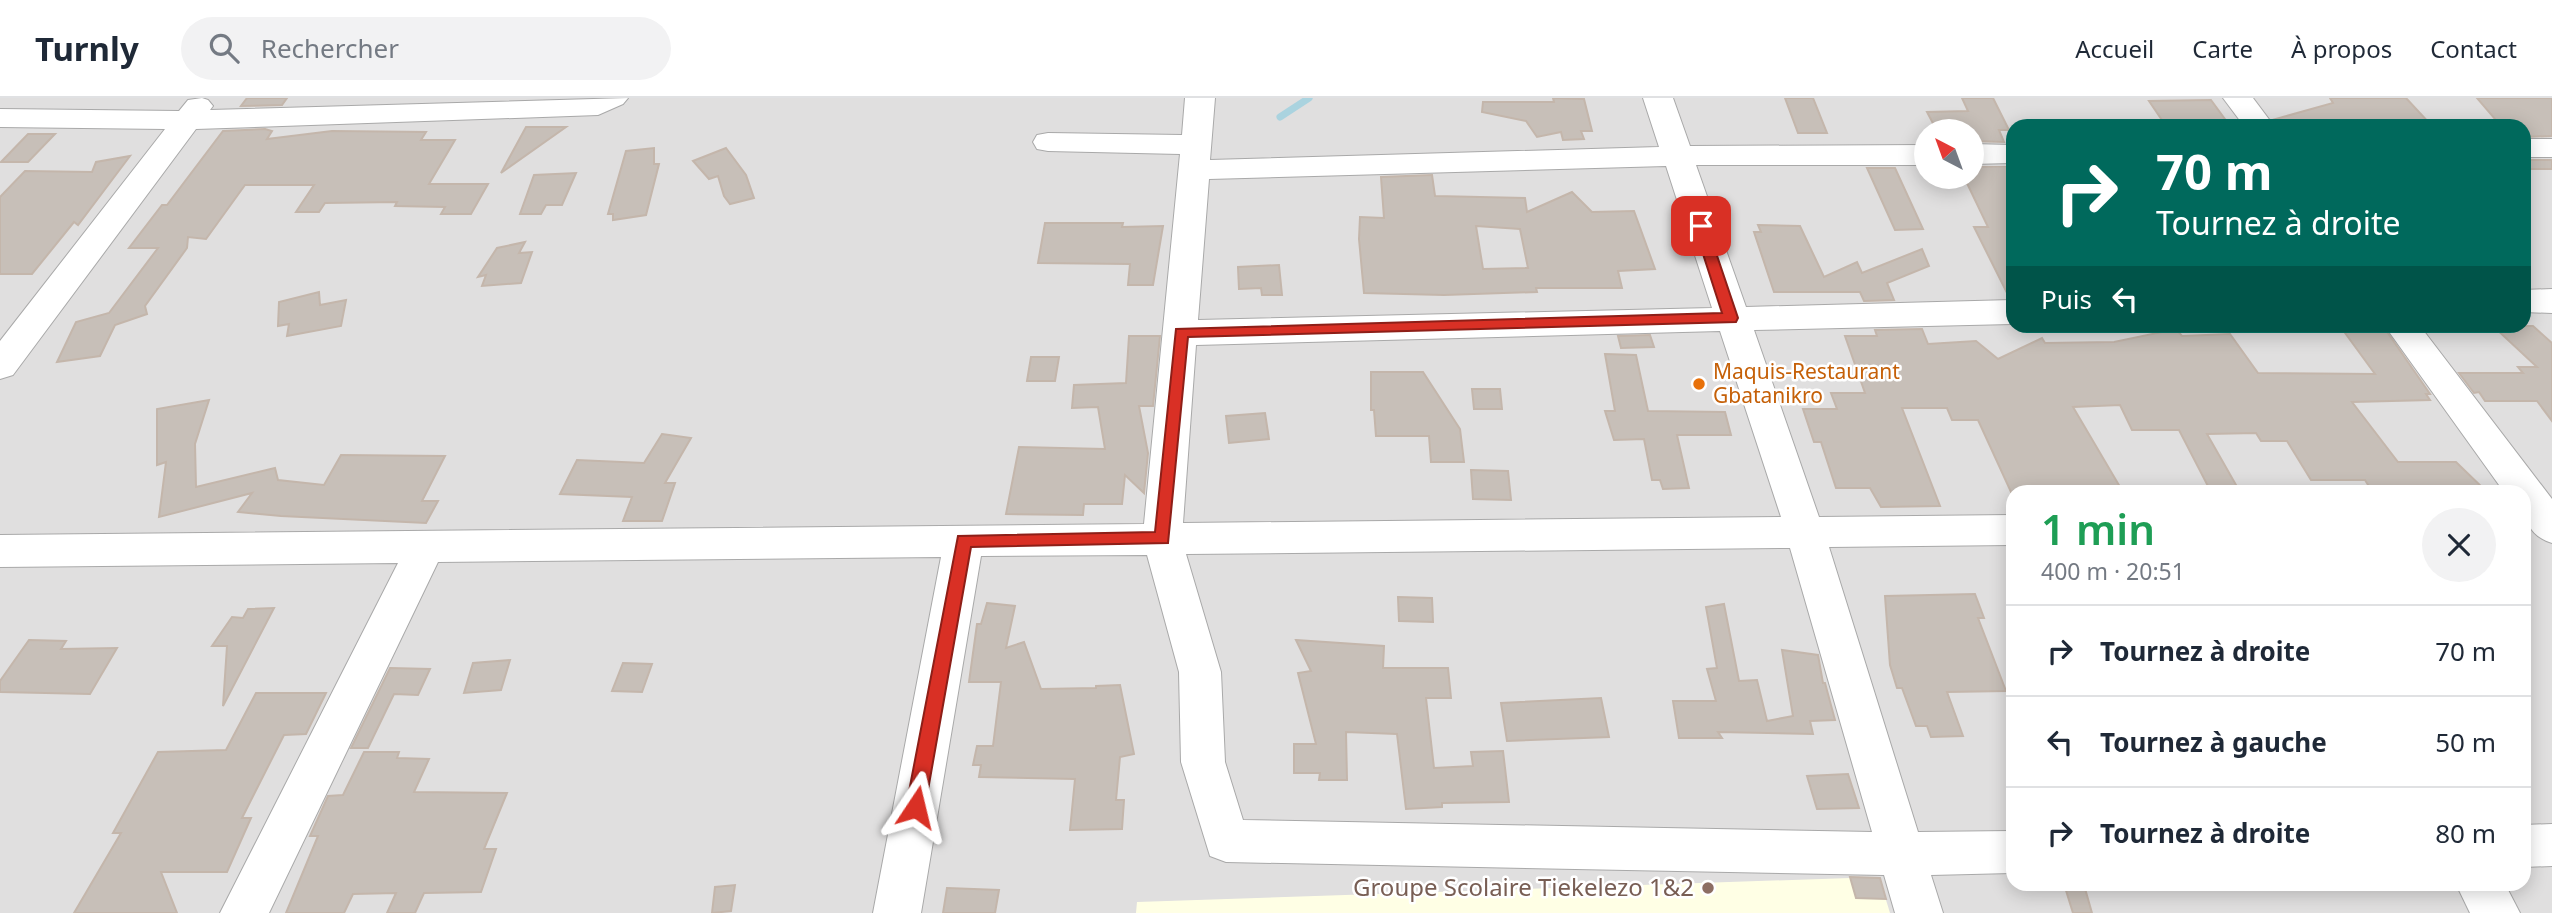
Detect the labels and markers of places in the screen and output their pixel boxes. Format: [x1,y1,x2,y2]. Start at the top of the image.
pin [1671,196,1731,256]
place label: Maquis-Restaurant Gbatanikro [1713,357,1900,409]
marker: Maquis-Restaurant Gbatanikro [1691,376,1707,392]
place label: Groupe Scolaire Tiekelezo 1&2 [1353,870,1694,903]
marker: Groupe Scolaire Tiekelezo 1&2 [1700,880,1716,896]

